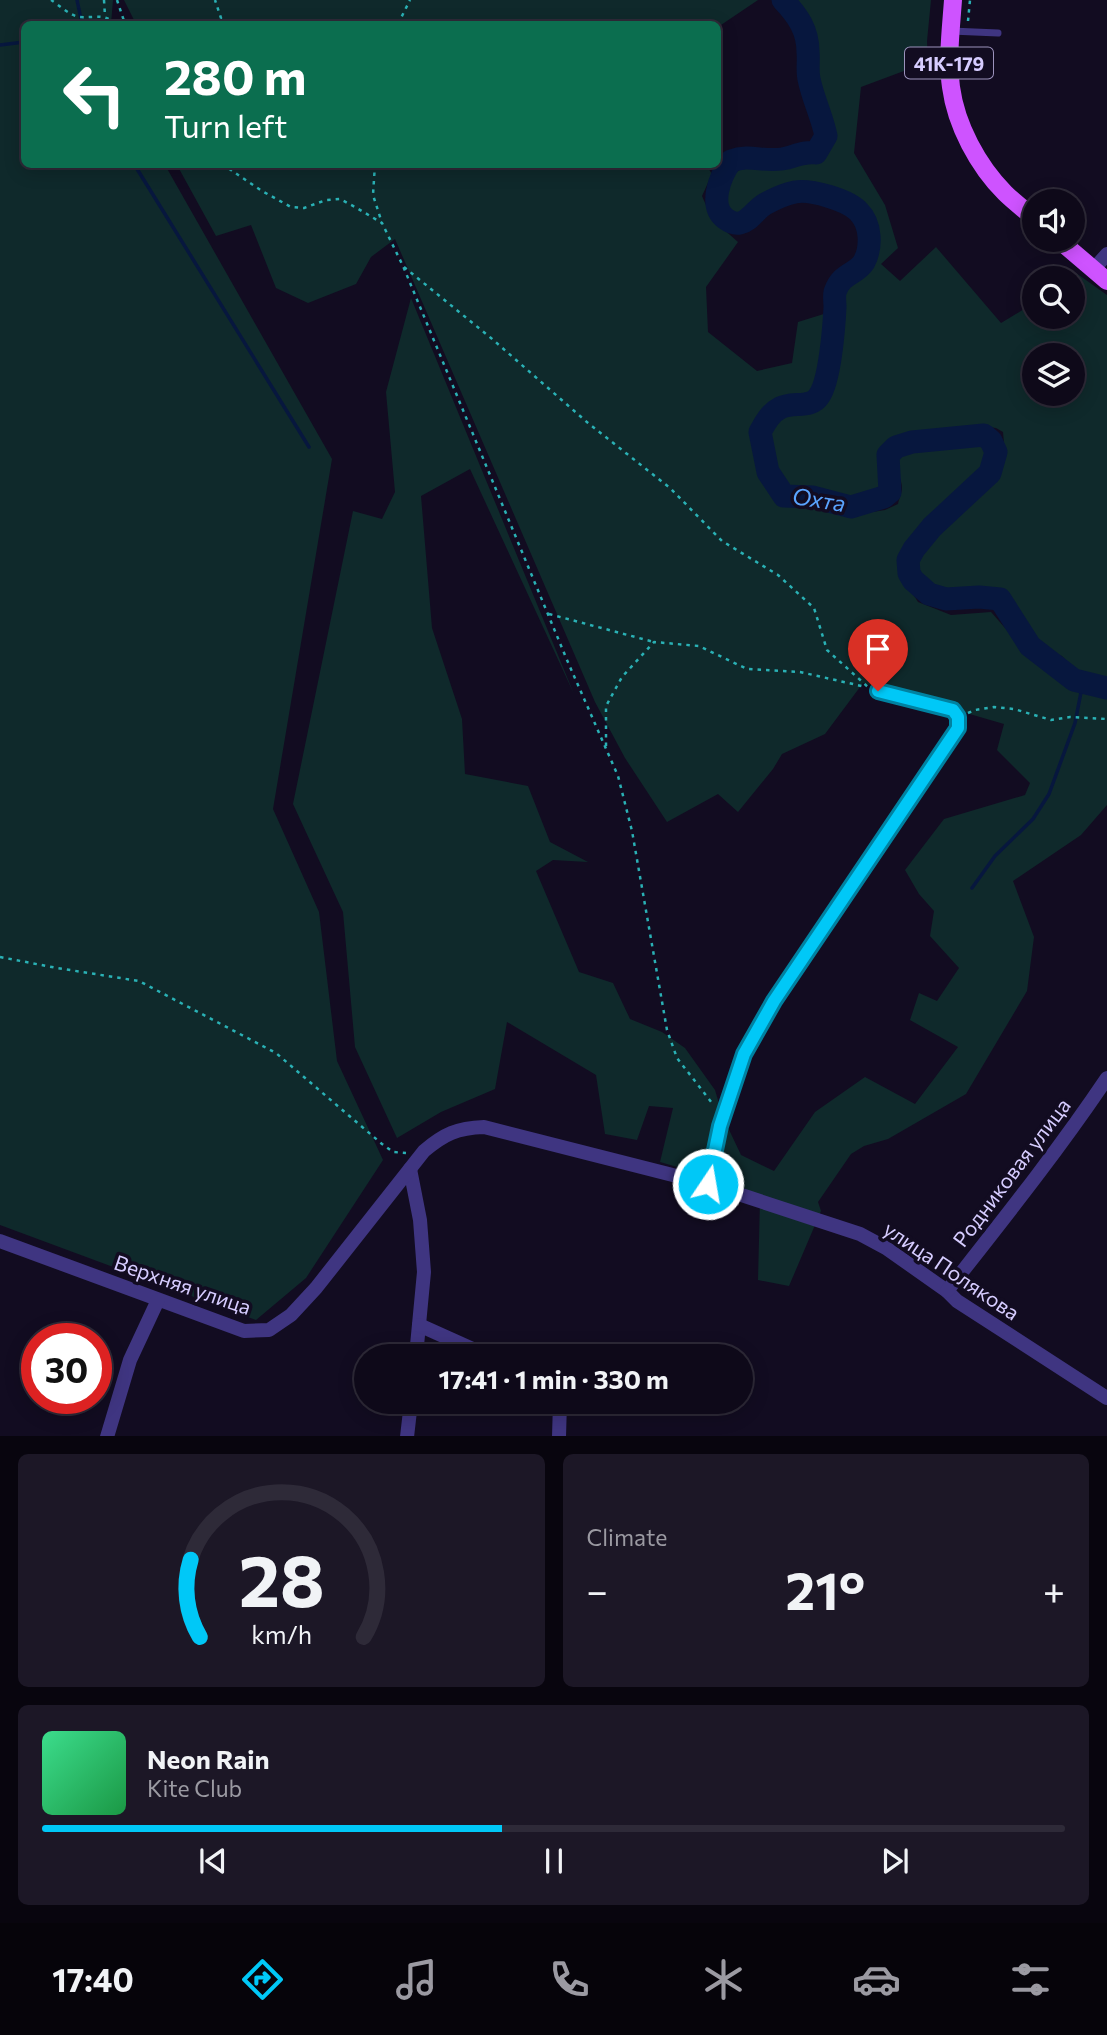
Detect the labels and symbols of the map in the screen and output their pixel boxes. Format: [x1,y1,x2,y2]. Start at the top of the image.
road number: 41К-179 [905,48,993,78]
water label: Охта [790,481,848,517]
pin [848,619,908,691]
street label: Родниковая улица [947,1093,1075,1251]
position arrow [671,1147,745,1221]
street label: улица Полякова [880,1215,1024,1325]
street label: Верхняя улица [111,1249,255,1319]
speed limit sign: 30 [21,1323,112,1414]

